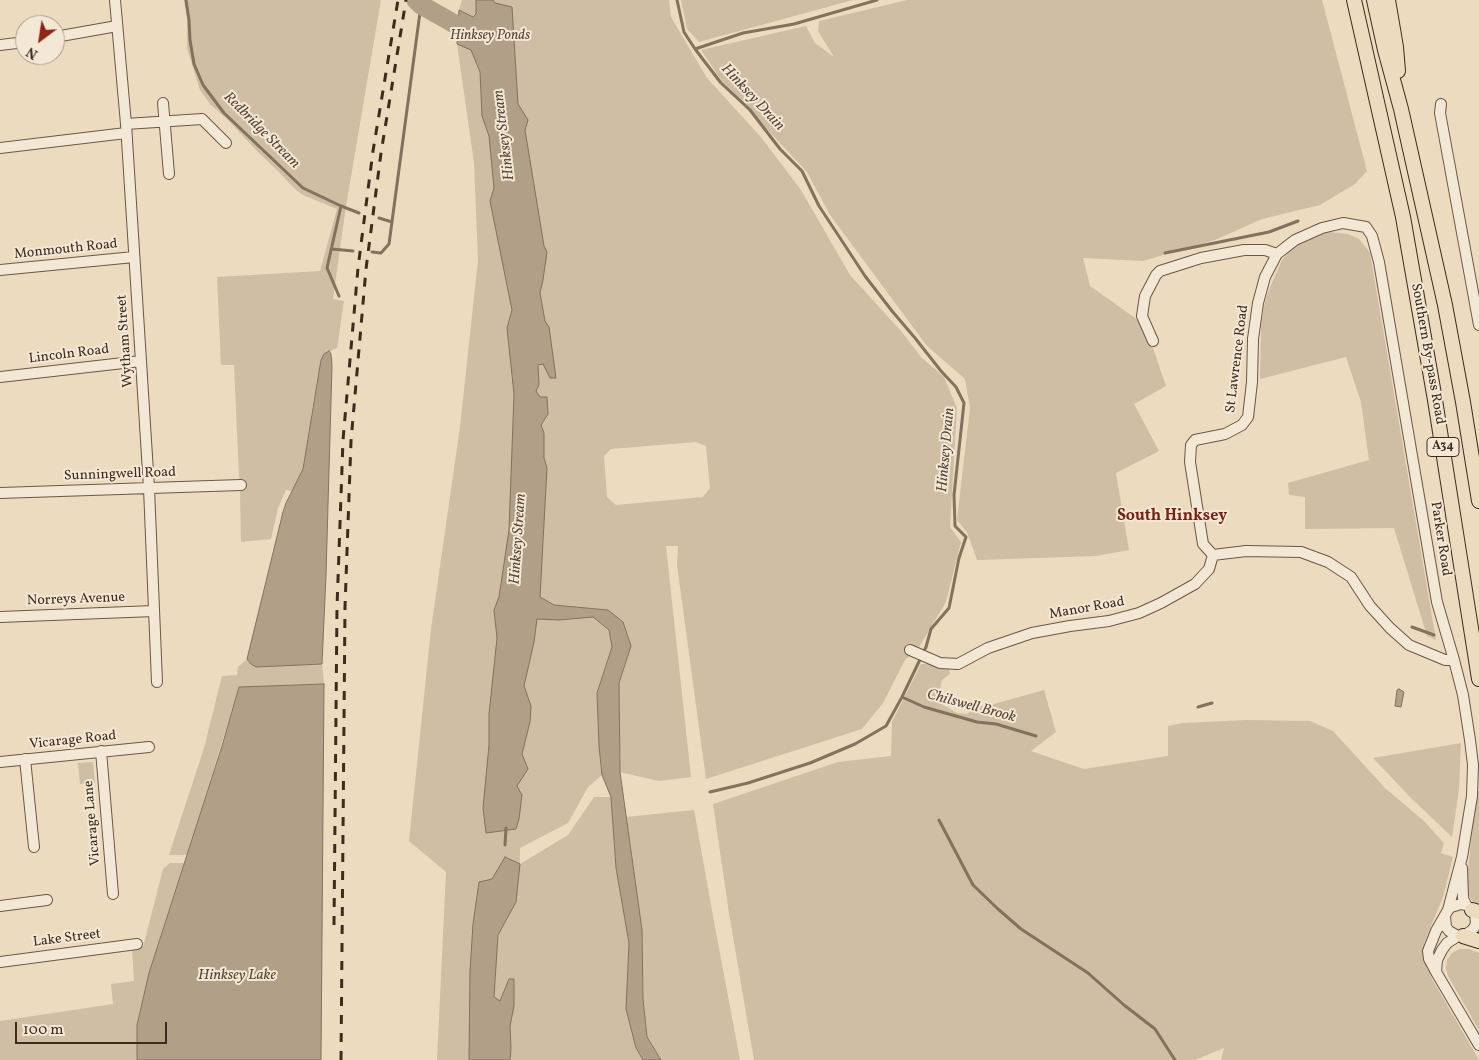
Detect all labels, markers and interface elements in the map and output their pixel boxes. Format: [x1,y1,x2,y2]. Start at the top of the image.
north arrow [15,15,65,65]
park label: Hinksey Ponds [450,28,530,44]
text: N [23,42,42,63]
water label: Hinksey Drain [716,61,788,135]
water label: Redbridge Stream [219,89,303,173]
water label: Hinksey Stream [491,89,519,181]
street label: Monmouth Road [13,236,119,264]
street label: Southern By-pass Road [1406,282,1448,426]
street label: Wytham Street [114,294,138,388]
street label: St Lawrence Road [1223,304,1253,414]
street label: Lincoln Road [28,342,110,368]
water label: Hinksey Drain [934,407,960,493]
road number: A34 [1427,438,1459,457]
street label: Sunningwell Road [64,465,176,485]
water label: Hinksey Stream [507,493,531,585]
street label: Parker Road [1426,500,1454,578]
district label: South Hinksey [1117,507,1227,527]
street label: Norreys Avenue [27,590,125,610]
street label: Manor Road [1048,594,1126,624]
water label: Chilswell Brook [925,686,1017,728]
street label: Vicarage Road [29,728,117,754]
street label: Vicarage Lane [81,780,105,866]
street label: Lake Street [32,926,102,952]
water label: Hinksey Lake [198,967,276,985]
scale bar [18,1012,170,1044]
text: 100 m [23,1020,63,1041]

